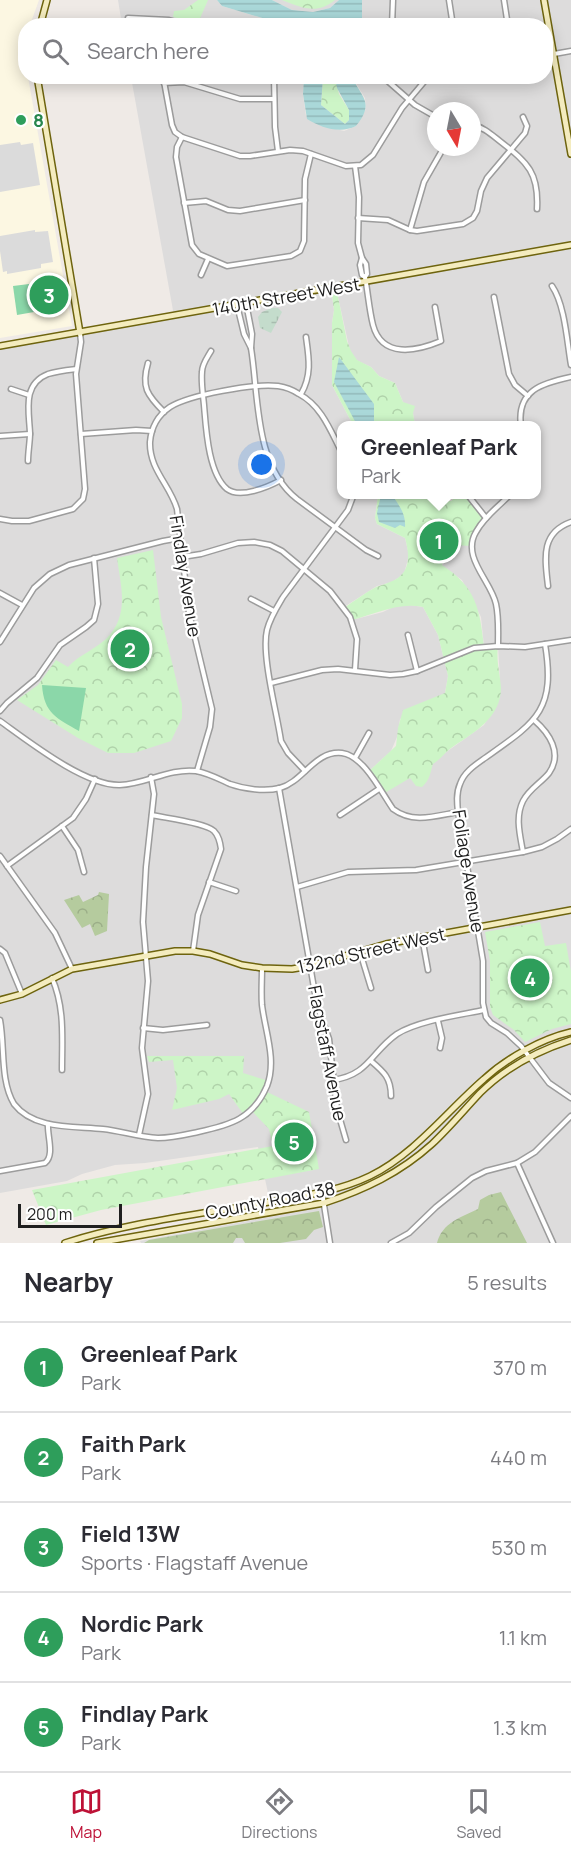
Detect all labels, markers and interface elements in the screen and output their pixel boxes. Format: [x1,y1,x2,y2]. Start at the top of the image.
search box [18,18,553,84]
icon: search [39,35,72,68]
text: Search here [87,36,209,66]
north arrow [427,102,481,156]
place label: 8 [33,108,44,132]
marker: 8 [14,113,28,127]
street label: 140th Street West [210,271,362,321]
pin: 3 [29,272,68,318]
popup [337,421,541,499]
text: Greenleaf Park [361,432,517,462]
your location [247,450,276,479]
text: Park [361,462,401,489]
street label: Findlay Avenue [165,513,207,639]
pin: 1 [420,518,458,564]
pin: 2 [110,626,150,672]
street label: Foliage Avenue [447,808,491,934]
street label: 132nd Street West [294,921,448,979]
pin: 4 [510,956,550,1000]
street label: Flagstaff Avenue [303,983,353,1123]
pin: 5 [274,1120,314,1164]
street label: County Road 38 [203,1176,337,1224]
scale bar [18,1201,122,1228]
text: 200 m [27,1203,72,1225]
text: Nearby [24,1264,113,1300]
text: 5 results [467,1269,547,1296]
text: Greenleaf Park [81,1339,237,1369]
text: 1 [39,1354,48,1381]
text: 370 m [493,1354,547,1381]
text: Park [81,1369,121,1396]
text: Faith Park [81,1429,186,1459]
text: 2 [38,1444,49,1471]
text: 440 m [490,1444,547,1471]
text: Park [81,1459,121,1486]
text: Field 13W [81,1519,180,1549]
text: 3 [38,1534,49,1561]
text: 530 m [491,1534,547,1561]
text: Sports · Flagstaff Avenue [81,1549,308,1576]
text: Nordic Park [81,1609,203,1639]
text: 4 [37,1624,50,1651]
text: 1.1 km [499,1624,547,1651]
text: Park [81,1639,121,1666]
text: Findlay Park [81,1699,208,1729]
text: 5 [38,1714,49,1741]
text: 1.3 km [493,1714,547,1741]
text: Park [81,1729,121,1756]
tab: Map [70,1785,103,1843]
tab: Directions [242,1785,317,1843]
tab: Saved [456,1785,501,1843]

